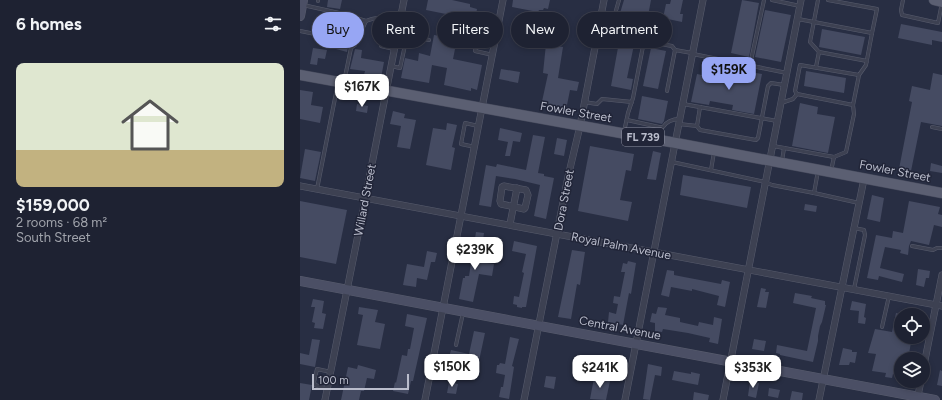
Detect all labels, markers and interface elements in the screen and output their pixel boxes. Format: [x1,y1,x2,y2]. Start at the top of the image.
chip: Buy [312,12,364,48]
chip: Rent [372,12,429,48]
chip: Filters [437,12,503,48]
chip: New [511,12,569,48]
chip: Apartment [577,12,672,48]
icon: filters [262,13,284,35]
text: 6 homes [16,14,82,34]
pin: $159K [701,57,757,91]
text: $159K [711,62,747,77]
pin: $167K [334,74,390,108]
text: $167K [344,79,380,94]
icon: home [114,89,186,161]
street label: Fowler Street [539,99,613,125]
road number: FL 739 [622,128,664,146]
street label: Fowler Street [858,157,932,185]
street label: Willard Street [351,162,379,237]
street label: Dora Street [551,168,577,232]
text: $159,000 [16,195,90,215]
text: 2 rooms · 68 m² [16,215,107,230]
street label: Royal Palm Avenue [570,229,673,263]
text: South Street [16,230,91,245]
pin: $239K [447,237,503,271]
text: $239K [456,242,494,257]
map controls [894,308,930,388]
button: locate [894,308,930,344]
street label: Central Avenue [578,313,662,343]
button: layers [894,352,930,388]
pin: $150K [424,354,480,388]
pin: $241K [572,355,628,389]
pin: $353K [725,355,781,389]
text: $150K [433,359,471,374]
text: $241K [581,360,619,375]
text: $353K [734,360,772,375]
scale bar [312,372,409,391]
text: 100 m [318,374,349,387]

